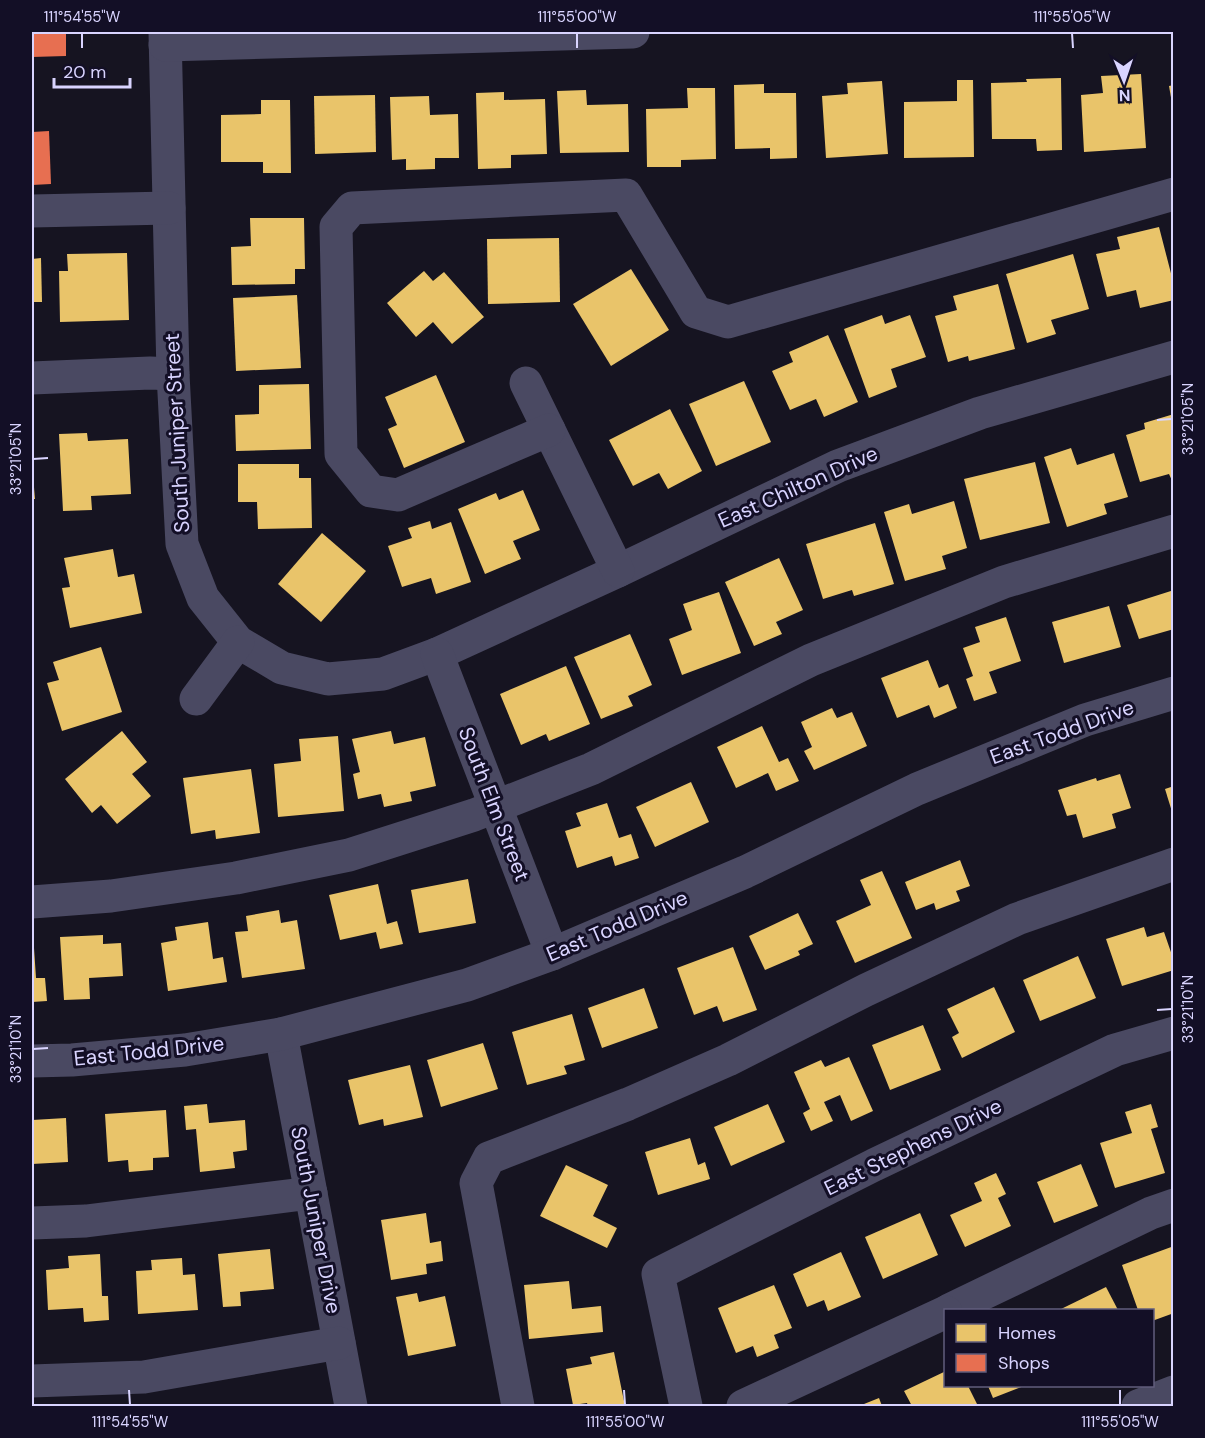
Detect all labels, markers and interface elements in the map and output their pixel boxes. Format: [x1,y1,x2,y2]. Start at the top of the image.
text: 111°54'55"W [44,7,121,27]
text: 111°55'00"W [537,7,617,27]
text: 111°55'05"W [1033,7,1111,27]
scale bar [54,51,130,89]
north arrow [1094,51,1154,111]
text: 20 m [63,60,106,84]
text: N [1118,85,1131,106]
street label: South Juniper Street [158,332,196,534]
text: 33°21'05"N [1178,383,1198,455]
text: 33°21'05"N [6,423,26,495]
street label: East Chilton Drive [714,439,882,535]
street label: East Todd Drive [986,693,1138,771]
street label: South Elm Street [452,723,536,885]
street label: East Todd Drive [542,884,692,968]
text: 33°21'10"N [1178,975,1198,1043]
text: 33°21'10"N [6,1015,26,1083]
street label: East Todd Drive [72,1029,226,1073]
street label: East Stephens Drive [820,1092,1007,1202]
street label: South Juniper Drive [284,1124,348,1316]
legend [944,1309,1154,1387]
text: Homes [998,1321,1056,1345]
text: Shops [998,1351,1050,1375]
text: 111°54'55"W [92,1412,169,1432]
text: 111°55'00"W [585,1412,665,1432]
text: 111°55'05"W [1081,1412,1159,1432]

